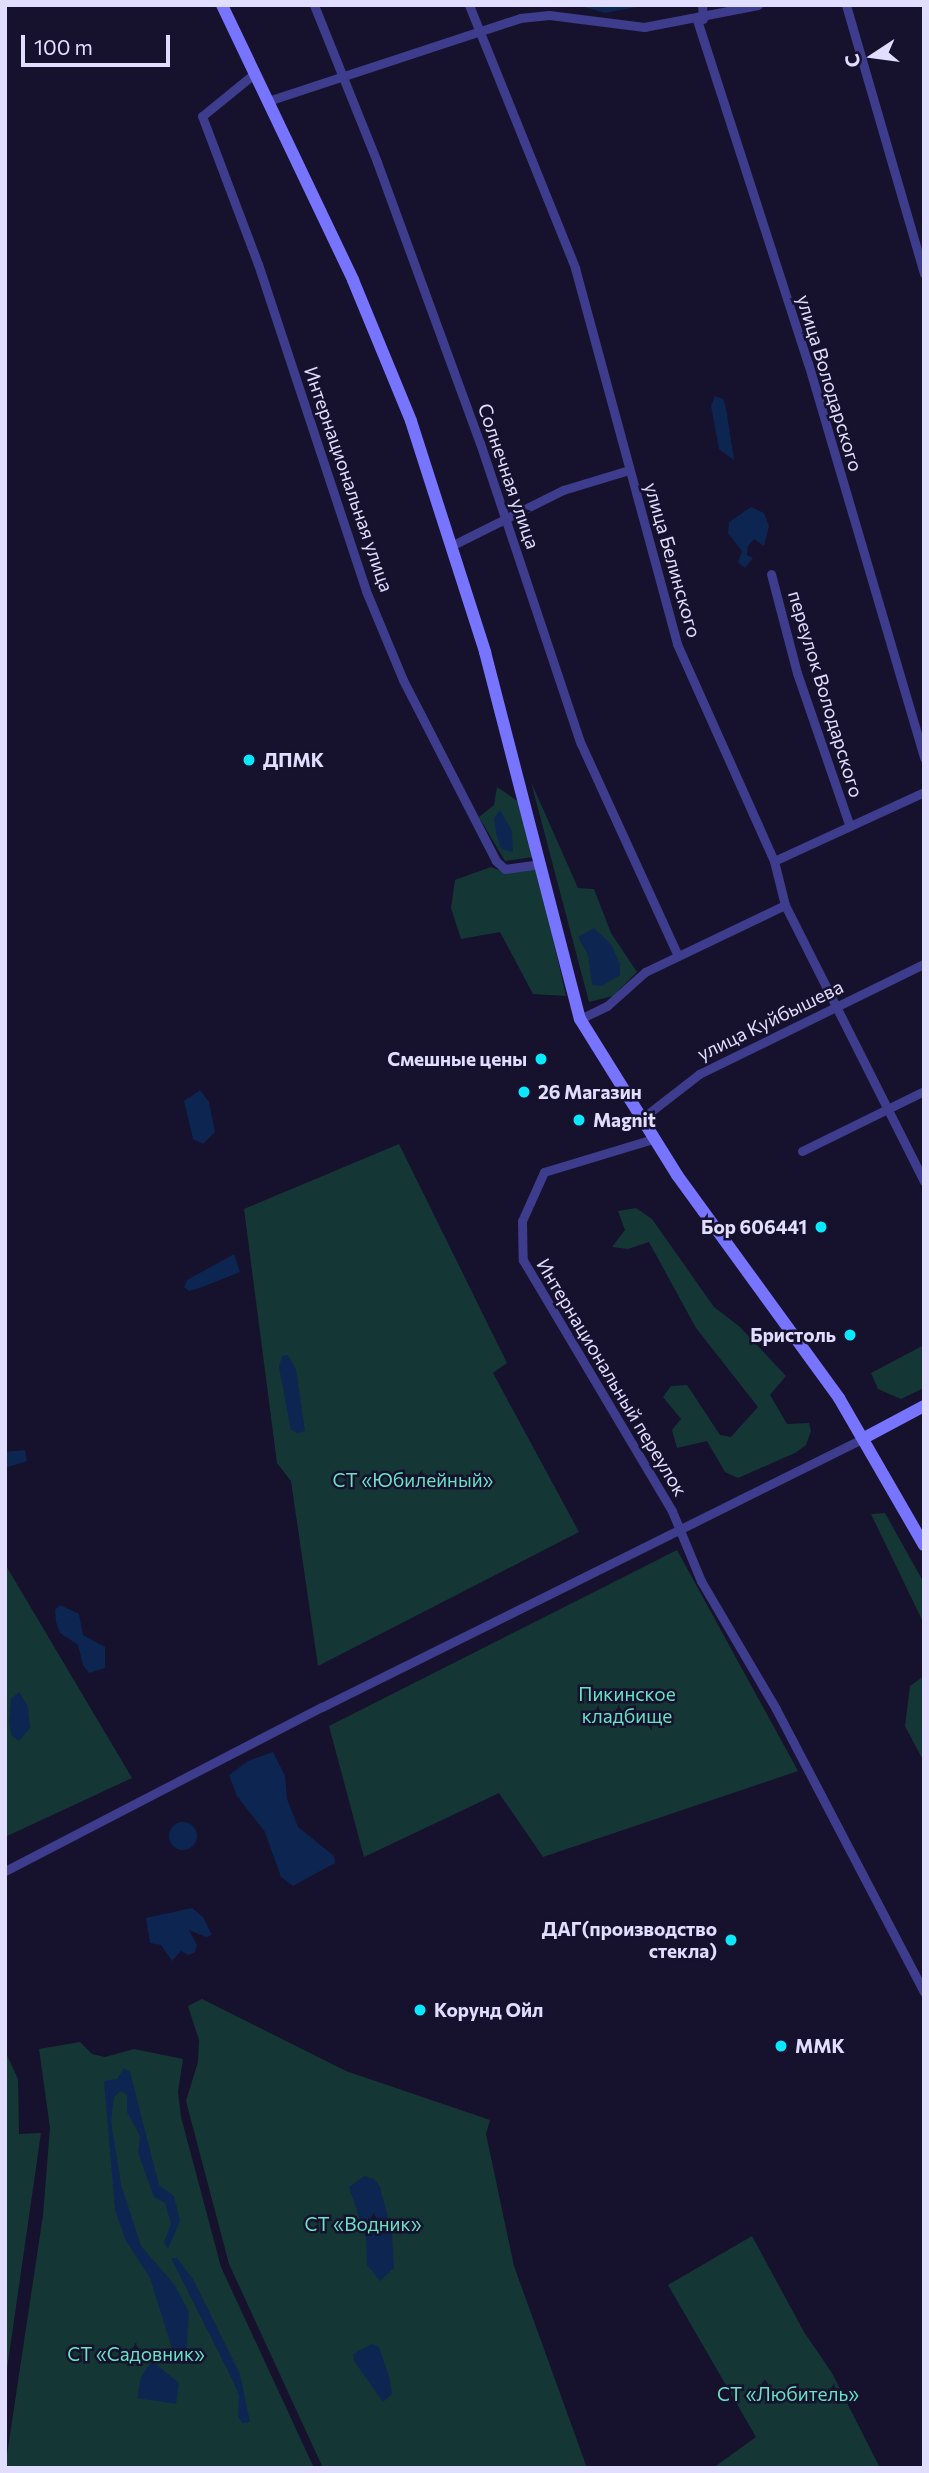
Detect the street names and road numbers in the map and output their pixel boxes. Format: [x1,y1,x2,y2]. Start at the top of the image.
street label: улица Володарского [792,292,868,474]
street label: Интернациональная улица [300,363,398,595]
street label: Солнечная улица [473,400,545,552]
street label: улица Белинского [640,480,706,640]
street label: переулок Володарского [784,588,868,800]
street label: улица Куйбышева [693,975,847,1065]
street label: Интернациональный переулок [532,1254,692,1500]

